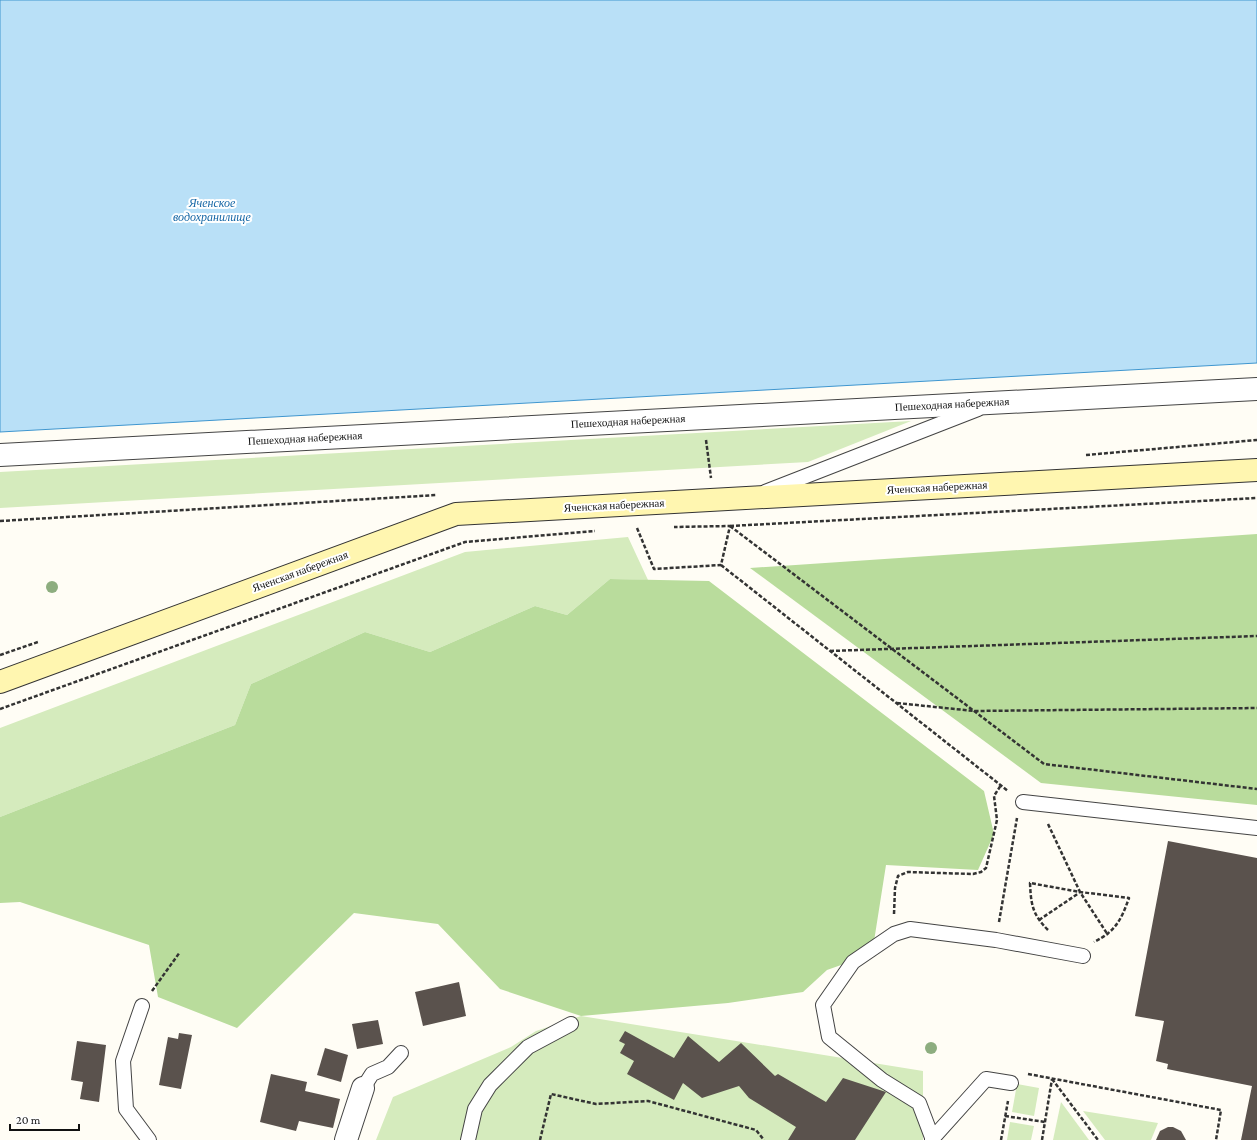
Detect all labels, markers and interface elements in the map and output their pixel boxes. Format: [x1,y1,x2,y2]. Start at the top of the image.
water label: Яченское водохранилище [173,196,252,224]
street label: Пешеходная набережная [894,395,1010,413]
street label: Пешеходная набережная [570,412,686,430]
street label: Пешеходная набережная [247,429,363,447]
street label: Яченская набережная [886,478,988,496]
street label: Яченская набережная [563,496,665,514]
street label: Яченская набережная [251,548,349,594]
scale bar [10,1106,79,1132]
text: 20 m [16,1113,41,1127]

